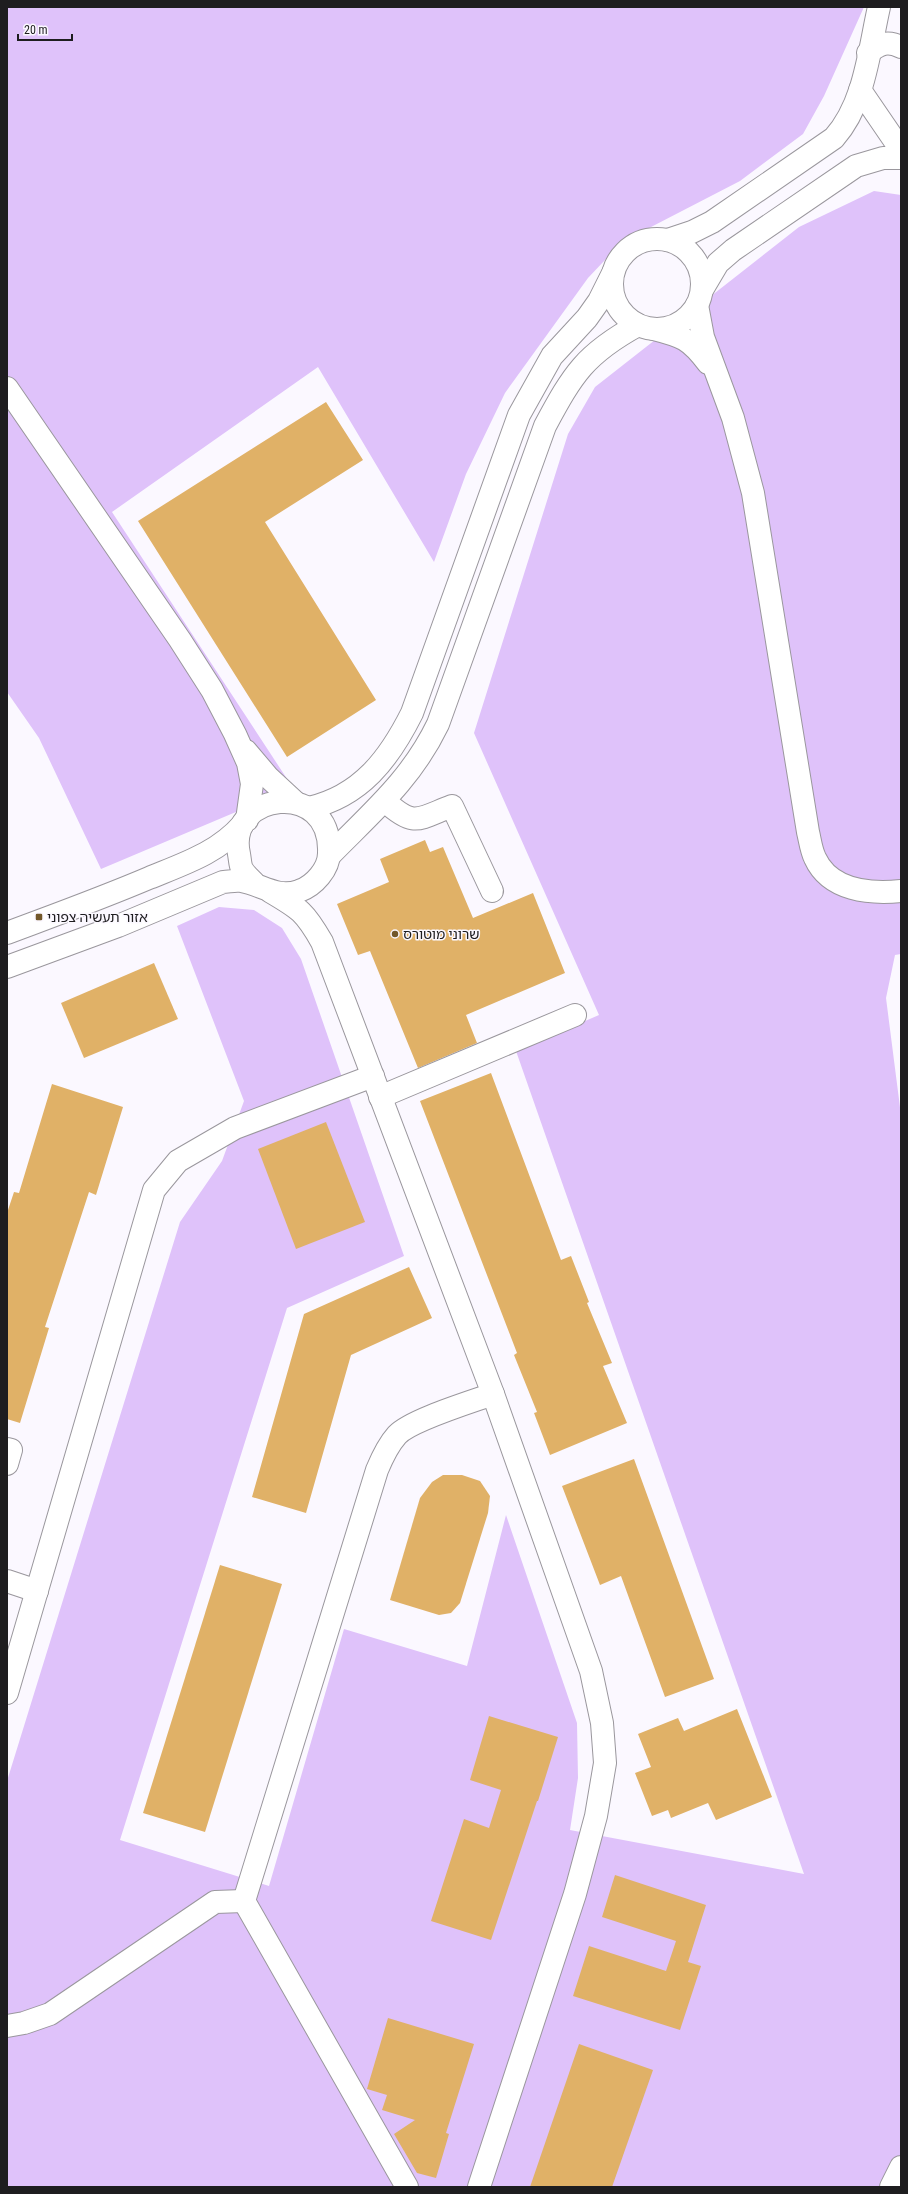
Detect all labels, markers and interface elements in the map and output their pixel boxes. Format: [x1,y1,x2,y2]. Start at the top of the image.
scale bar [18,16,72,42]
text: 20 m [24,23,48,37]
place label: אזור תעשיה צפוני [47,909,148,925]
marker: אזור תעשיה צפוני [34,912,44,922]
place label: שרוני מוטורס [403,926,479,942]
marker: שרוני מוטורס [390,929,400,939]

